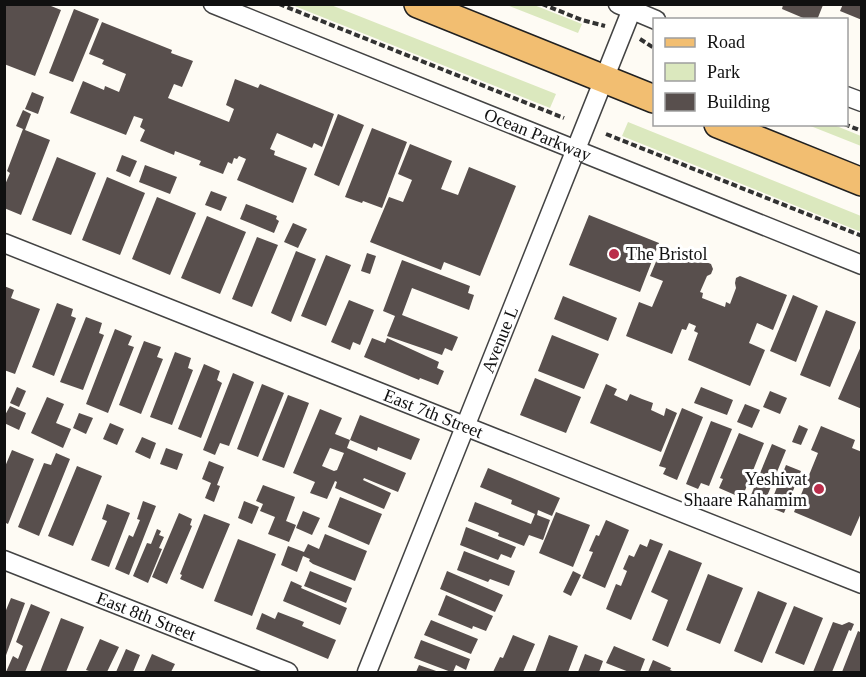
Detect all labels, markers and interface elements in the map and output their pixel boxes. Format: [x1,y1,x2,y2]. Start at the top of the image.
legend [653,18,848,126]
text: Road [707,32,745,52]
text: Park [707,62,740,82]
text: Building [707,92,770,112]
street label: Ocean Parkway [481,104,594,165]
place label: The Bristol [626,244,708,264]
marker: The Bristol [607,247,621,261]
street label: Avenue L [478,303,522,376]
street label: East 7th Street [381,385,486,442]
place label: Yeshivat Shaare Rahamim [684,469,807,510]
marker: Yeshivat Shaare Rahamim [812,482,826,496]
street label: East 8th Street [94,588,199,645]

